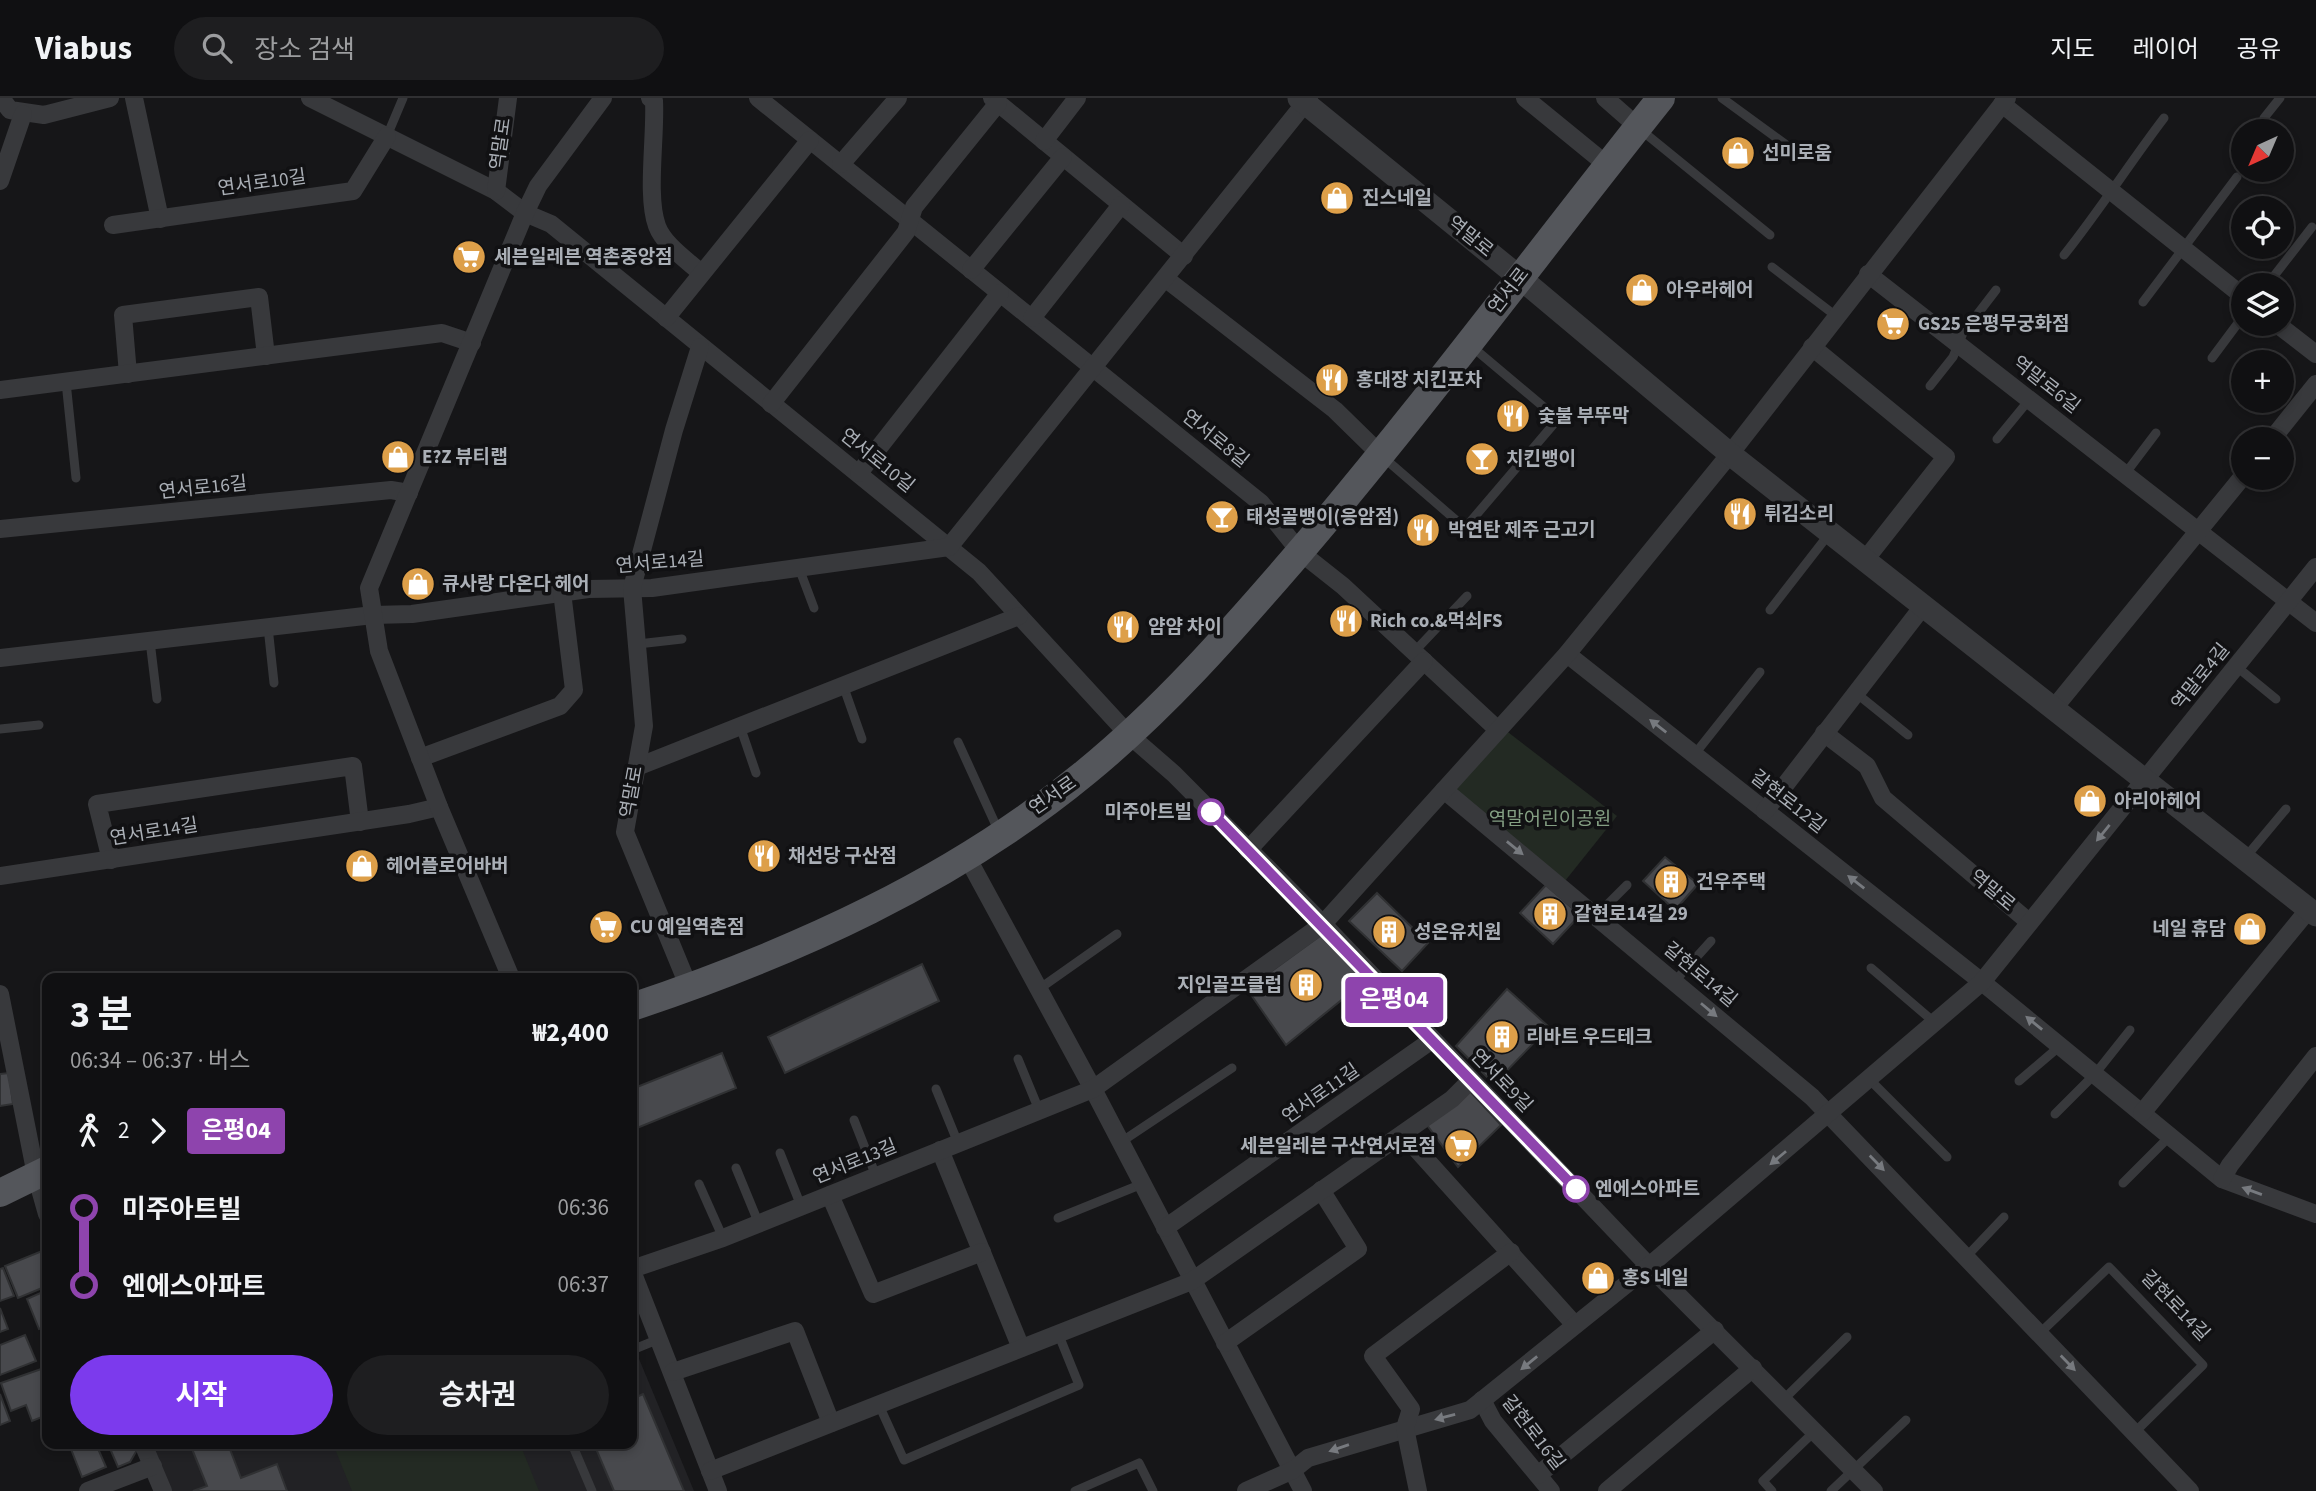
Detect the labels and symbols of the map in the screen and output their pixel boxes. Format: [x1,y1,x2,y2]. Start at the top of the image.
street label: 역말로 [484,116,518,172]
north arrow [2231,119,2294,182]
shop icon: 선미로움 [1719,134,1757,172]
place label: 선미로움 [1762,140,1832,167]
street label: 연서로10길 [216,163,308,203]
shop icon: 진스네일 [1318,179,1356,217]
place label: 진스네일 [1362,185,1432,212]
street label: 역말로 [1441,210,1499,264]
supermarket icon: 세븐일레븐 역촌중앙점 [450,238,488,276]
place label: 세븐일레븐 역촌중앙점 [494,244,673,271]
street label: 연서로 [1482,262,1536,320]
shop icon: 아우라헤어 [1623,271,1661,309]
place label: 아우라헤어 [1666,277,1753,304]
supermarket icon: GS25 은평무궁화점 [1874,305,1912,343]
place label: GS25 은평무궁화점 [1918,311,2069,338]
street label: 역말로6길 [2006,350,2086,420]
restaurant icon: 홍대장 치킨포차 [1313,361,1351,399]
place label: 홍대장 치킨포차 [1356,367,1483,394]
restaurant icon: 숯불 부뚜막 [1494,397,1532,435]
place label: 숯불 부뚜막 [1538,403,1629,430]
street label: 연서로8길 [1176,404,1254,474]
street label: 연서로10길 [834,423,920,499]
shop icon: E?Z 뷰티랩 [379,438,417,476]
bar icon: 치킨뱅이 [1463,440,1501,478]
place label: E?Z 뷰티랩 [422,444,508,471]
place label: 치킨뱅이 [1506,446,1576,473]
street label: 연서로16길 [157,470,249,506]
restaurant icon: 튀김소리 [1721,495,1759,533]
bar icon: 태성골뱅이(응암점) [1203,498,1241,536]
place label: 튀김소리 [1764,501,1834,528]
place label: 태성골뱅이(응암점) [1246,504,1399,531]
restaurant icon: 박연탄 제주 근고기 [1404,511,1442,549]
place label: 박연탄 제주 근고기 [1448,517,1595,544]
street label: 연서로14길 [615,546,705,580]
shop icon: 큐사랑 다온다 헤어 [399,565,437,603]
place label: 큐사랑 다온다 헤어 [442,571,589,598]
restaurant icon: Rich co.&먹쇠FS [1327,602,1365,640]
restaurant icon: 얌얌 차이 [1104,608,1142,646]
place label: Rich co.&먹쇠FS [1370,608,1503,635]
place label: 얌얌 차이 [1148,614,1222,641]
street label: 역말로4길 [2166,638,2236,716]
one-way arrow [1649,718,1667,733]
street label: 역말로 [614,764,650,820]
street label: 갈현로12길 [1745,764,1831,840]
street label: 연서로 [1024,770,1082,822]
shop icon: 아리아헤어 [2071,782,2109,820]
place label: 아리아헤어 [2114,788,2201,815]
place label: 미주아트빌 [1105,799,1192,826]
marker: 미주아트빌 [1198,799,1224,825]
park label: 역말어린이공원 [1489,806,1611,833]
street label: 연서로14길 [108,812,200,852]
one-way arrow [2095,823,2110,841]
restaurant icon: 채선당 구산점 [745,837,783,875]
one-way arrow [1506,841,1524,856]
place label: 채선당 구산점 [788,843,897,870]
shop icon: 헤어플로어바버 [343,847,381,885]
place label: 헤어플로어바버 [386,853,508,880]
building icon: 건우주택 [1652,863,1690,901]
street label: 역말로 [1963,864,2021,918]
place label: 건우주택 [1696,869,1766,896]
one-way arrow [1847,875,1864,890]
building icon: 갈현로14길 29 [1531,895,1569,933]
place label: 갈현로14길 29 [1574,901,1688,928]
supermarket icon: CU 예일역촌점 [587,908,625,946]
shop icon: 네일 휴담 [2231,910,2269,948]
building icon: 성온유치원 [1370,913,1408,951]
place label: CU 예일역촌점 [630,914,745,941]
place label: 네일 휴담 [2152,916,2226,943]
place label: 성온유치원 [1414,919,1501,946]
street label: 갈현로14길 [1657,936,1743,1014]
building icon: 지인골프클럽 [1287,966,1325,1004]
place label: 지인골프클럽 [1177,972,1282,999]
line badge: 은평04 [1345,977,1443,1023]
one-way arrow [1700,1002,1718,1018]
one-way arrow [2025,1016,2043,1031]
building icon: 리바트 우드테크 [1483,1018,1521,1056]
place label: 리바트 우드테크 [1526,1024,1652,1051]
street label: 연서로9길 [1464,1043,1538,1119]
street label: 연서로11길 [1277,1057,1365,1131]
supermarket icon: 세븐일레븐 구산연서로점 [1442,1127,1480,1165]
street label: 연서로13길 [809,1133,901,1191]
place label: 세븐일레븐 구산연서로점 [1240,1133,1436,1160]
one-way arrow [1769,1150,1786,1165]
one-way arrow [1869,1154,1886,1171]
marker: 엔에스아파트 [1563,1176,1589,1202]
place label: 엔에스아파트 [1595,1176,1700,1203]
one-way arrow [2242,1185,2263,1196]
shop icon: 홍S 네일 [1579,1259,1617,1297]
place label: 홍S 네일 [1622,1265,1689,1292]
street label: 갈현로14길 [2134,1265,2216,1347]
one-way arrow [2059,1354,2075,1371]
one-way arrow [1520,1355,1538,1370]
street label: 갈현로16길 [1495,1390,1571,1476]
one-way arrow [1434,1412,1455,1422]
one-way arrow [1329,1443,1350,1454]

